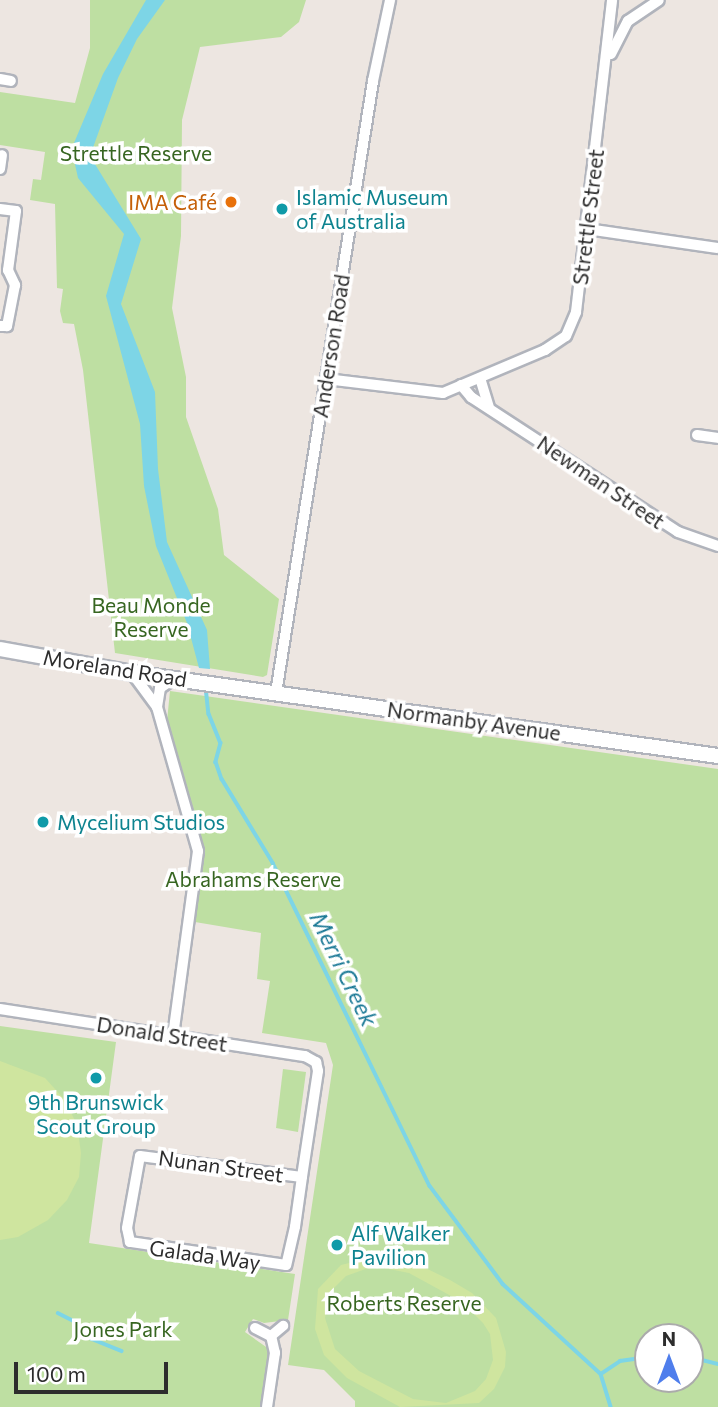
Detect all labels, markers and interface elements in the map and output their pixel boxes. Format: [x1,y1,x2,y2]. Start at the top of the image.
park label: Strettle Reserve [60,140,212,166]
street label: Strettle Street [567,148,609,286]
place label: Islamic Museum of Australia [296,184,448,234]
place label: IMA Café [128,189,217,215]
marker: IMA Café [223,194,239,210]
marker: Islamic Museum of Australia [274,201,290,217]
street label: Anderson Road [307,272,355,420]
street label: Newman Street [533,430,669,534]
park label: Beau Monde Reserve [91,592,211,642]
street label: Moreland Road [41,644,189,692]
street label: Normanby Avenue [386,696,562,746]
place label: Mycelium Studios [57,809,225,835]
marker: Mycelium Studios [35,814,51,830]
park label: Abrahams Reserve [165,866,341,892]
water label: Merri Creek [304,907,384,1031]
street label: Donald Street [95,1011,229,1057]
marker: 9th Brunswick Scout Group [88,1070,104,1086]
place label: 9th Brunswick Scout Group [28,1089,164,1139]
street label: Nunan Street [157,1145,285,1187]
place label: Alf Walker Pavilion [351,1220,450,1270]
street label: Galada Way [148,1235,262,1275]
marker: Alf Walker Pavilion [329,1237,345,1253]
park label: Roberts Reserve [327,1290,481,1316]
park label: Jones Park [73,1316,173,1342]
north arrow [634,1323,704,1393]
text: N [662,1327,676,1350]
scale bar [18,1348,172,1392]
text: 100 m [27,1361,86,1386]

